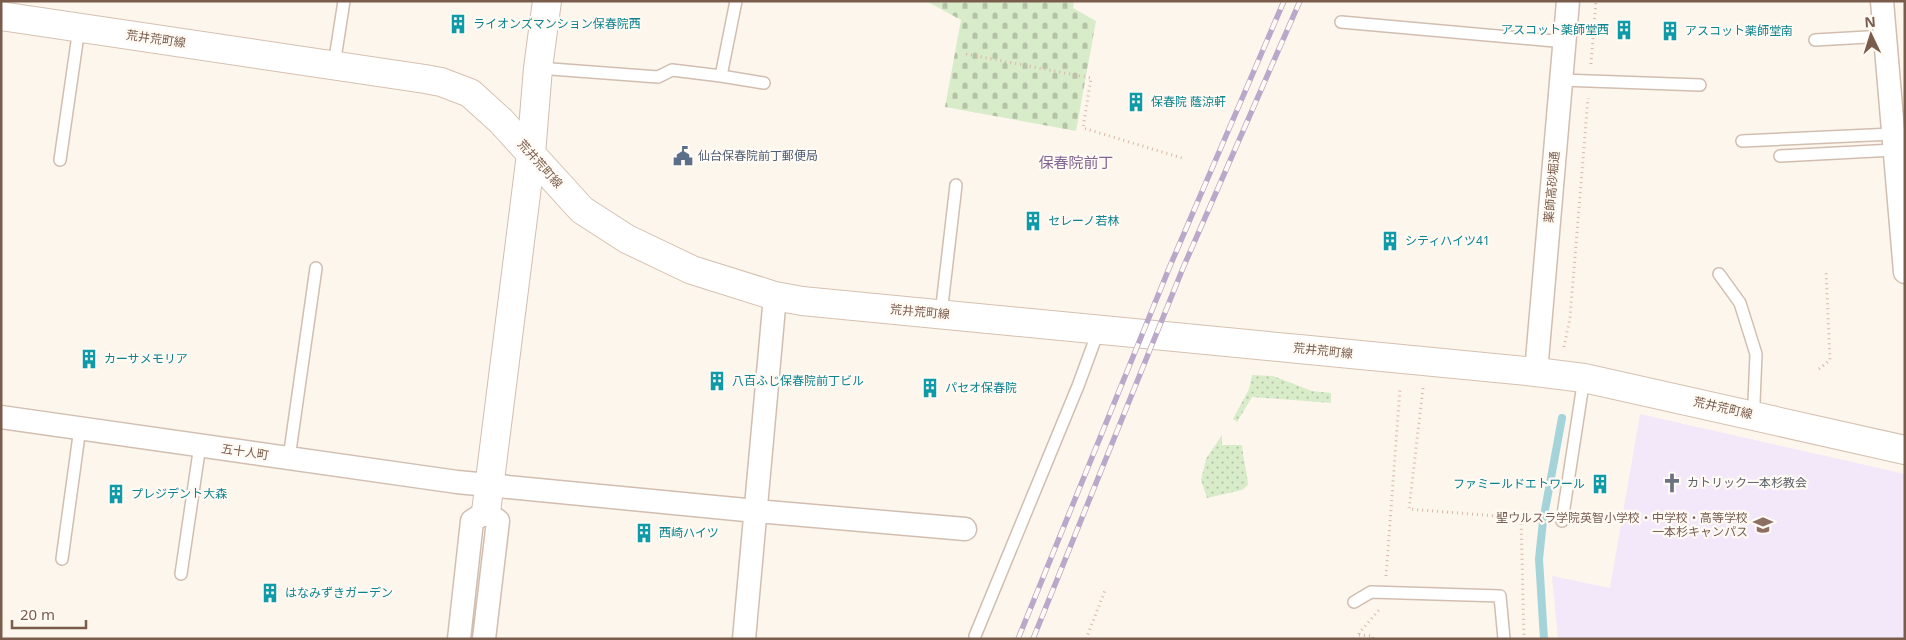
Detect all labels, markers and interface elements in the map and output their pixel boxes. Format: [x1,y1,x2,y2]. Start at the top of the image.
north arrow [1846,10,1896,60]
text: N [1864,12,1876,31]
building icon: ライオンズマンション保春院西 [447,13,469,35]
place label: ライオンズマンション保春院西 [473,15,641,32]
building icon: アスコット薬師堂西 [1613,19,1635,41]
building icon: アスコット薬師堂南 [1659,20,1681,42]
place label: アスコット薬師堂西 [1501,21,1609,38]
place label: アスコット薬師堂南 [1685,22,1793,39]
street label: 荒井荒町線 [125,26,187,51]
building icon: 保春院 蔭涼軒 [1125,91,1147,113]
place label: 保春院 蔭涼軒 [1151,93,1226,110]
street label: 荒井荒町線 [514,136,567,192]
public building icon: 仙台保春院前丁郵便局 [672,145,694,167]
place label: 仙台保春院前丁郵便局 [698,147,818,164]
street label: 薬師高砂堀通 [1540,150,1563,224]
district label: 保春院前丁 [1038,152,1114,172]
building icon: セレーノ若林 [1022,210,1044,232]
place label: セレーノ若林 [1048,212,1119,229]
building icon: シティハイツ41 [1379,230,1401,252]
place label: シティハイツ41 [1405,232,1490,249]
street label: 荒井荒町線 [889,300,951,323]
street label: 荒井荒町線 [1292,339,1354,362]
building icon: カーサメモリア [78,348,100,370]
place label: カーサメモリア [104,350,188,367]
building icon: 八百ふじ保春院前丁ビル [706,370,728,392]
place label: 八百ふじ保春院前丁ビル [732,372,864,389]
building icon: パセオ保春院 [919,377,941,399]
place label: パセオ保春院 [945,379,1017,396]
street label: 荒井荒町線 [1692,392,1754,423]
street label: 五十人町 [220,440,270,463]
church icon: カトリック一本杉教会 [1661,472,1683,494]
building icon: ファミールドエトワール [1589,473,1611,495]
place label: カトリック一本杉教会 [1687,474,1807,491]
place label: ファミールドエトワール [1453,475,1585,492]
building icon: プレジデント大森 [105,483,127,505]
place label: プレジデント大森 [131,485,227,502]
place label: 聖ウルスラ学院英智小学校・中学校・高等学校 一本杉キャンパス [1496,509,1748,540]
school or university icon: 聖ウルスラ学院英智小学校・中学校・高等学校 一本杉キャンパス [1752,514,1774,536]
building icon: 西崎ハイツ [633,522,655,544]
place label: 西崎ハイツ [659,524,719,541]
building icon: はなみずきガーデン [259,582,281,604]
place label: はなみずきガーデン [285,584,393,601]
scale bar [12,598,86,630]
text: 20 m [20,604,55,624]

